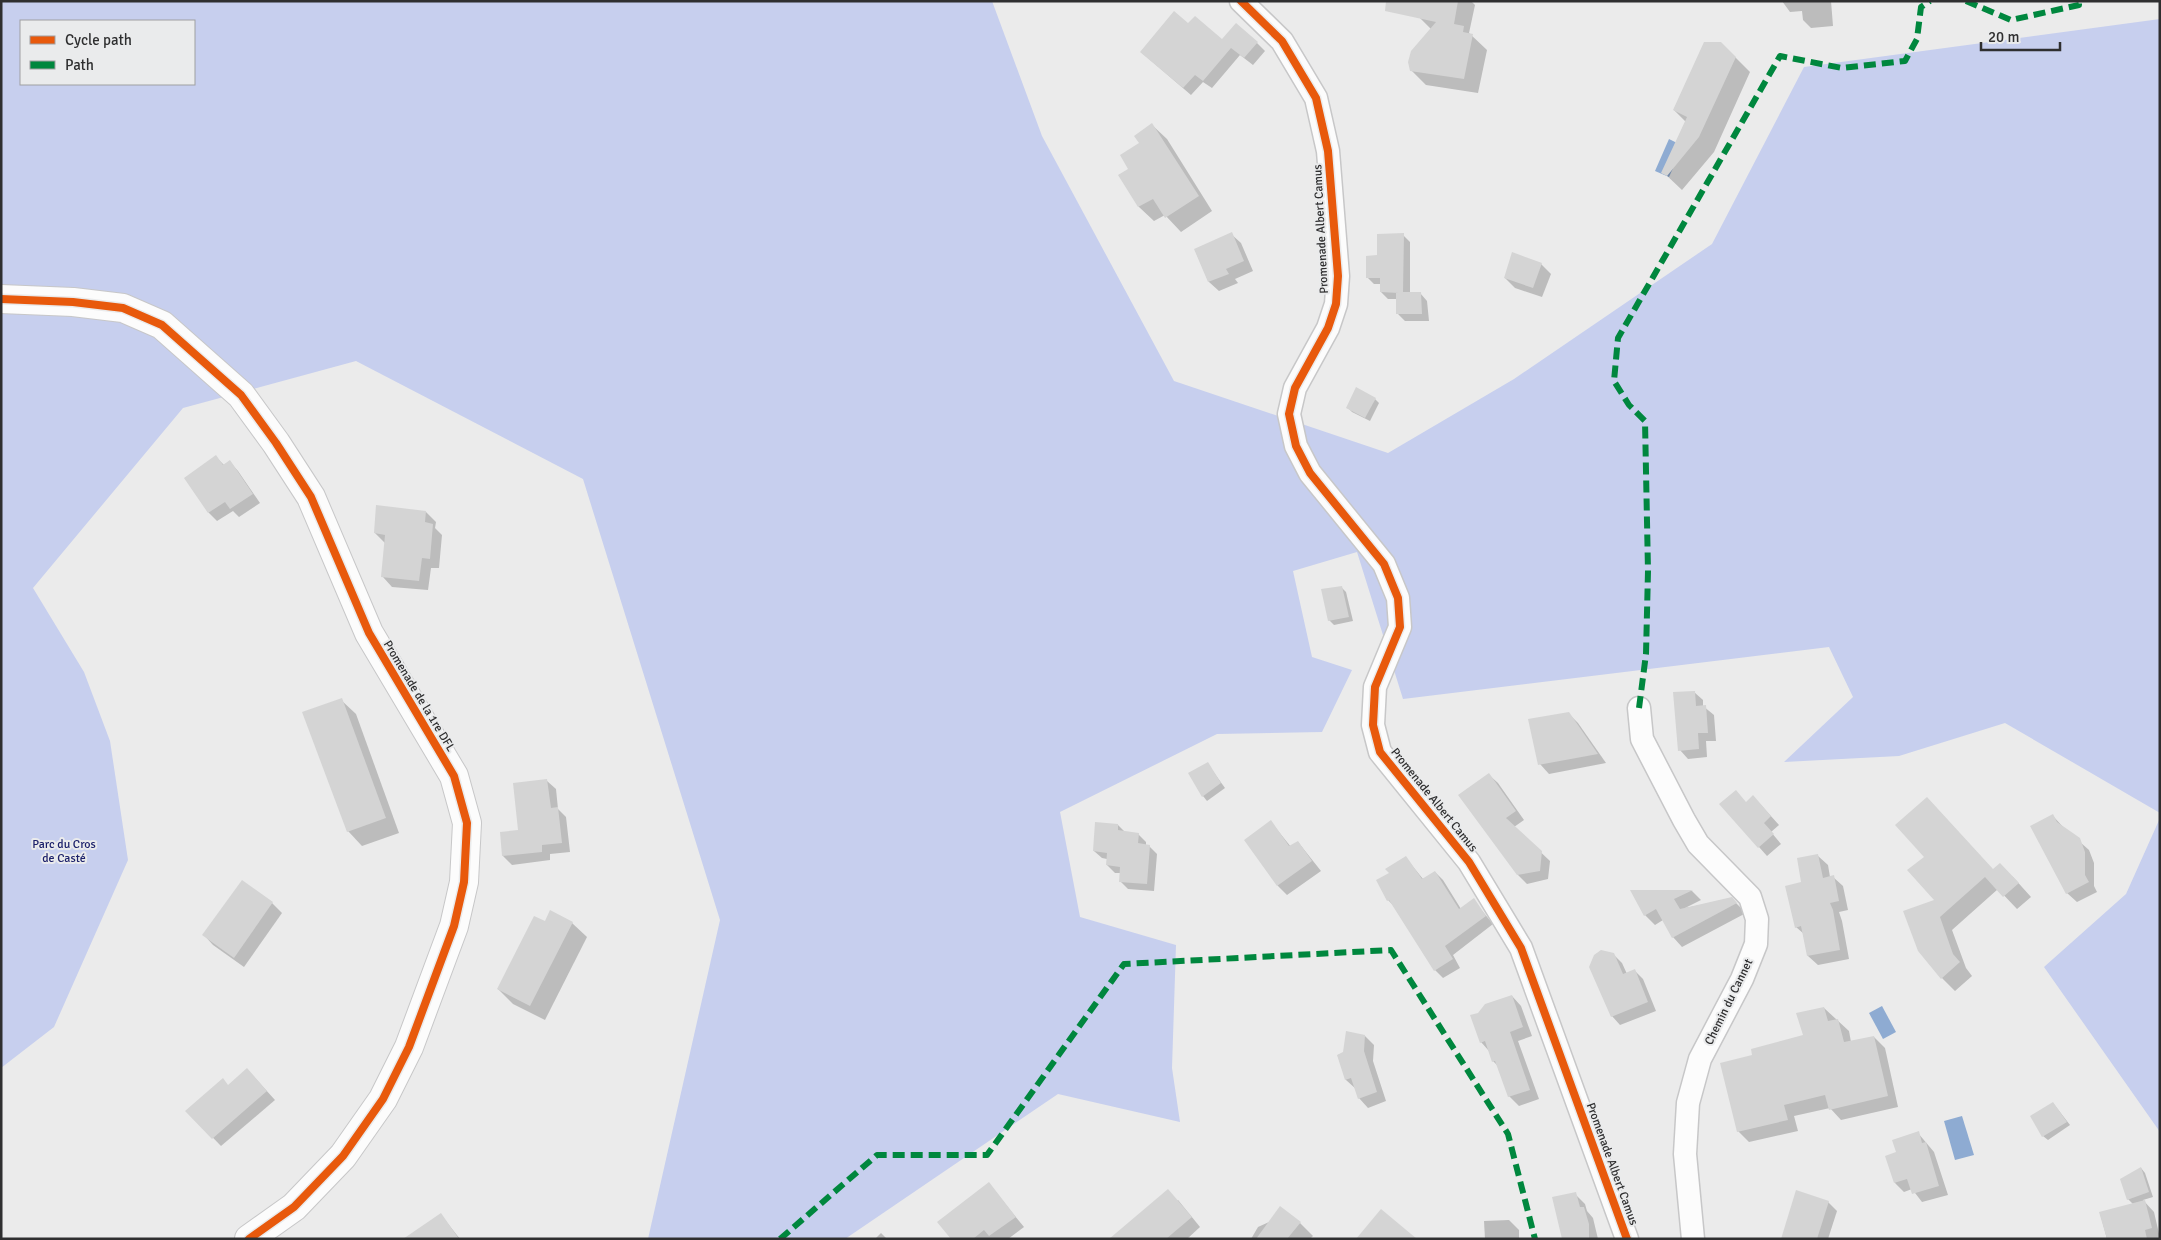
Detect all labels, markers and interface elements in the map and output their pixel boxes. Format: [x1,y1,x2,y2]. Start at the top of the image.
legend [20,20,195,85]
scale bar [1981,20,2060,52]
text: 20 m [1988,28,2019,46]
text: Cycle path [65,31,132,49]
text: Path [65,56,94,74]
street label: Promenade Albert Camus [1310,164,1332,294]
street label: Promenade de la 1re DFL [380,638,458,754]
street label: Promenade Albert Camus [1387,745,1481,855]
park label: Parc du Cros de Casté [32,837,96,866]
street label: Chemin du Cannet [1702,957,1756,1047]
street label: Promenade Albert Camus [1583,1101,1641,1227]

